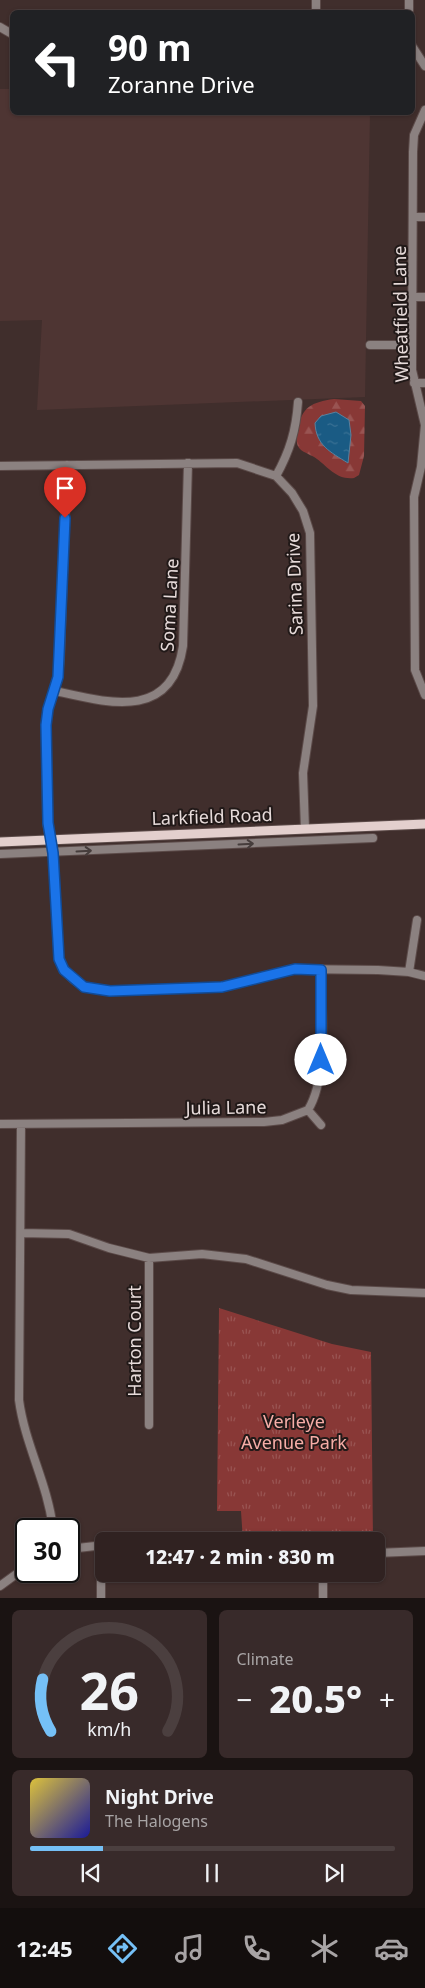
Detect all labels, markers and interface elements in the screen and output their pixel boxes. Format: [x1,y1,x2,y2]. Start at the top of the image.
text: 90 m [108,24,191,71]
icon: left [25,30,90,95]
text: Zoranne Drive [108,69,255,99]
street label: Wheatfield Lane [387,245,413,383]
pin [44,467,86,518]
icon: arrive [51,474,79,502]
street label: Sarina Drive [280,532,308,636]
street label: Soma Lane [155,558,183,652]
street label: Larkfield Road [151,802,273,830]
one-way arrow [238,839,254,849]
one-way arrow [75,847,91,856]
position arrow [294,1033,346,1085]
street label: Julia Lane [183,1094,267,1120]
street label: Harton Court [122,1285,146,1397]
park label: Verleye Avenue Park [241,1409,347,1454]
speed limit sign: 30 [15,1518,80,1583]
text: 12:47 · 2 min · 830 m [145,1544,335,1570]
text: Climate [237,1648,294,1670]
text: 26 [80,1654,139,1725]
text: 20.5° [269,1672,362,1724]
text: − [237,1680,253,1718]
text: + [379,1680,395,1718]
text: km/h [87,1717,131,1741]
text: Night Drive [105,1784,214,1810]
text: The Halogens [105,1810,208,1832]
icon: previous [77,1859,105,1887]
icon: pause [198,1859,226,1887]
icon: next [320,1859,348,1887]
icon: directions [105,1931,140,1966]
icon: music [172,1931,207,1966]
icon: phone [239,1931,274,1966]
icon: climate [307,1931,342,1966]
icon: car [374,1931,409,1966]
text: 12:45 [16,1933,73,1963]

